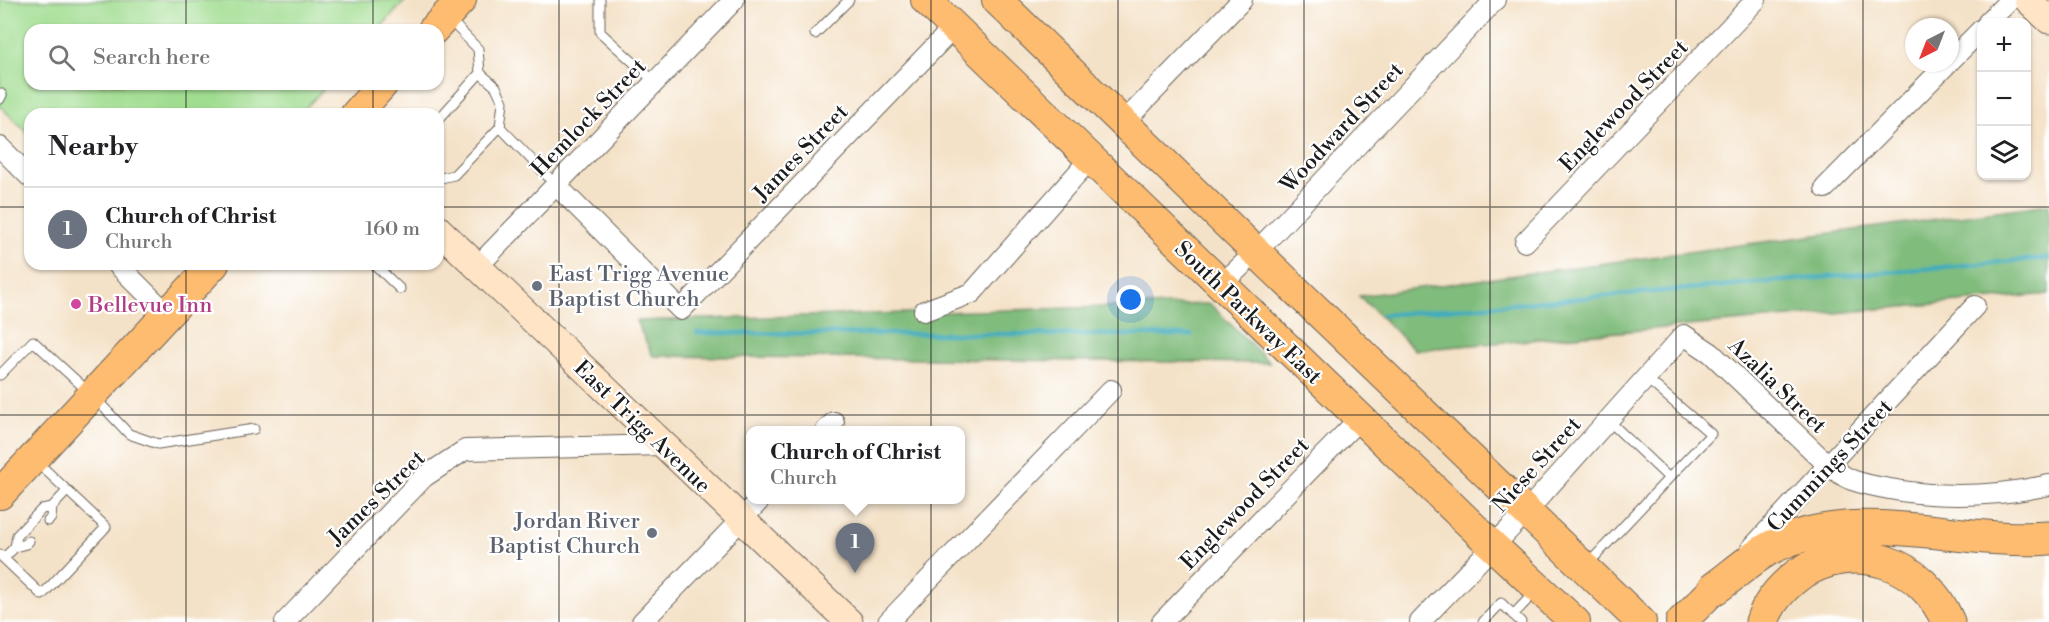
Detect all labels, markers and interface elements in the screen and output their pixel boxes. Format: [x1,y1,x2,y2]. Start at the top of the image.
north arrow [1905,18,1959,72]
map controls [1977,18,2031,180]
button: + [1977,18,2031,72]
search box [24,24,444,90]
street label: Englewood Street [1554,34,1694,178]
icon: search [45,41,78,74]
text: Search here [93,44,210,71]
street label: Hemlock Street [526,53,652,183]
street label: Woodward Street [1274,57,1410,200]
button: − [1977,72,2031,126]
street label: James Street [747,99,854,208]
button: layers [1977,126,2031,180]
text: Nearby [48,131,138,163]
text: Church of Christ [105,203,276,230]
text: 1 [63,217,72,242]
text: 160 m [365,217,420,242]
text: Church [105,230,172,255]
street label: South Parkway East [1169,236,1327,390]
place label: East Trigg Avenue Baptist Church [548,261,729,313]
marker: East Trigg Avenue Baptist Church [530,279,544,293]
your location [1116,285,1145,314]
place label: Bellevue Inn [87,292,212,319]
marker: Bellevue Inn [69,297,83,311]
street label: Azalia Street [1722,332,1832,440]
street label: East Trigg Avenue [568,355,716,499]
street label: Cummings Street [1762,394,1899,538]
street label: Niese Street [1487,411,1587,519]
popup [746,426,965,504]
street label: Englewood Street [1175,432,1315,576]
text: Church of Christ [770,439,941,466]
street label: James Street [322,445,431,552]
text: Church [770,466,837,491]
place label: Jordan River Baptist Church [488,508,640,560]
pin: 1 [836,524,874,573]
marker: Jordan River Baptist Church [645,526,659,540]

